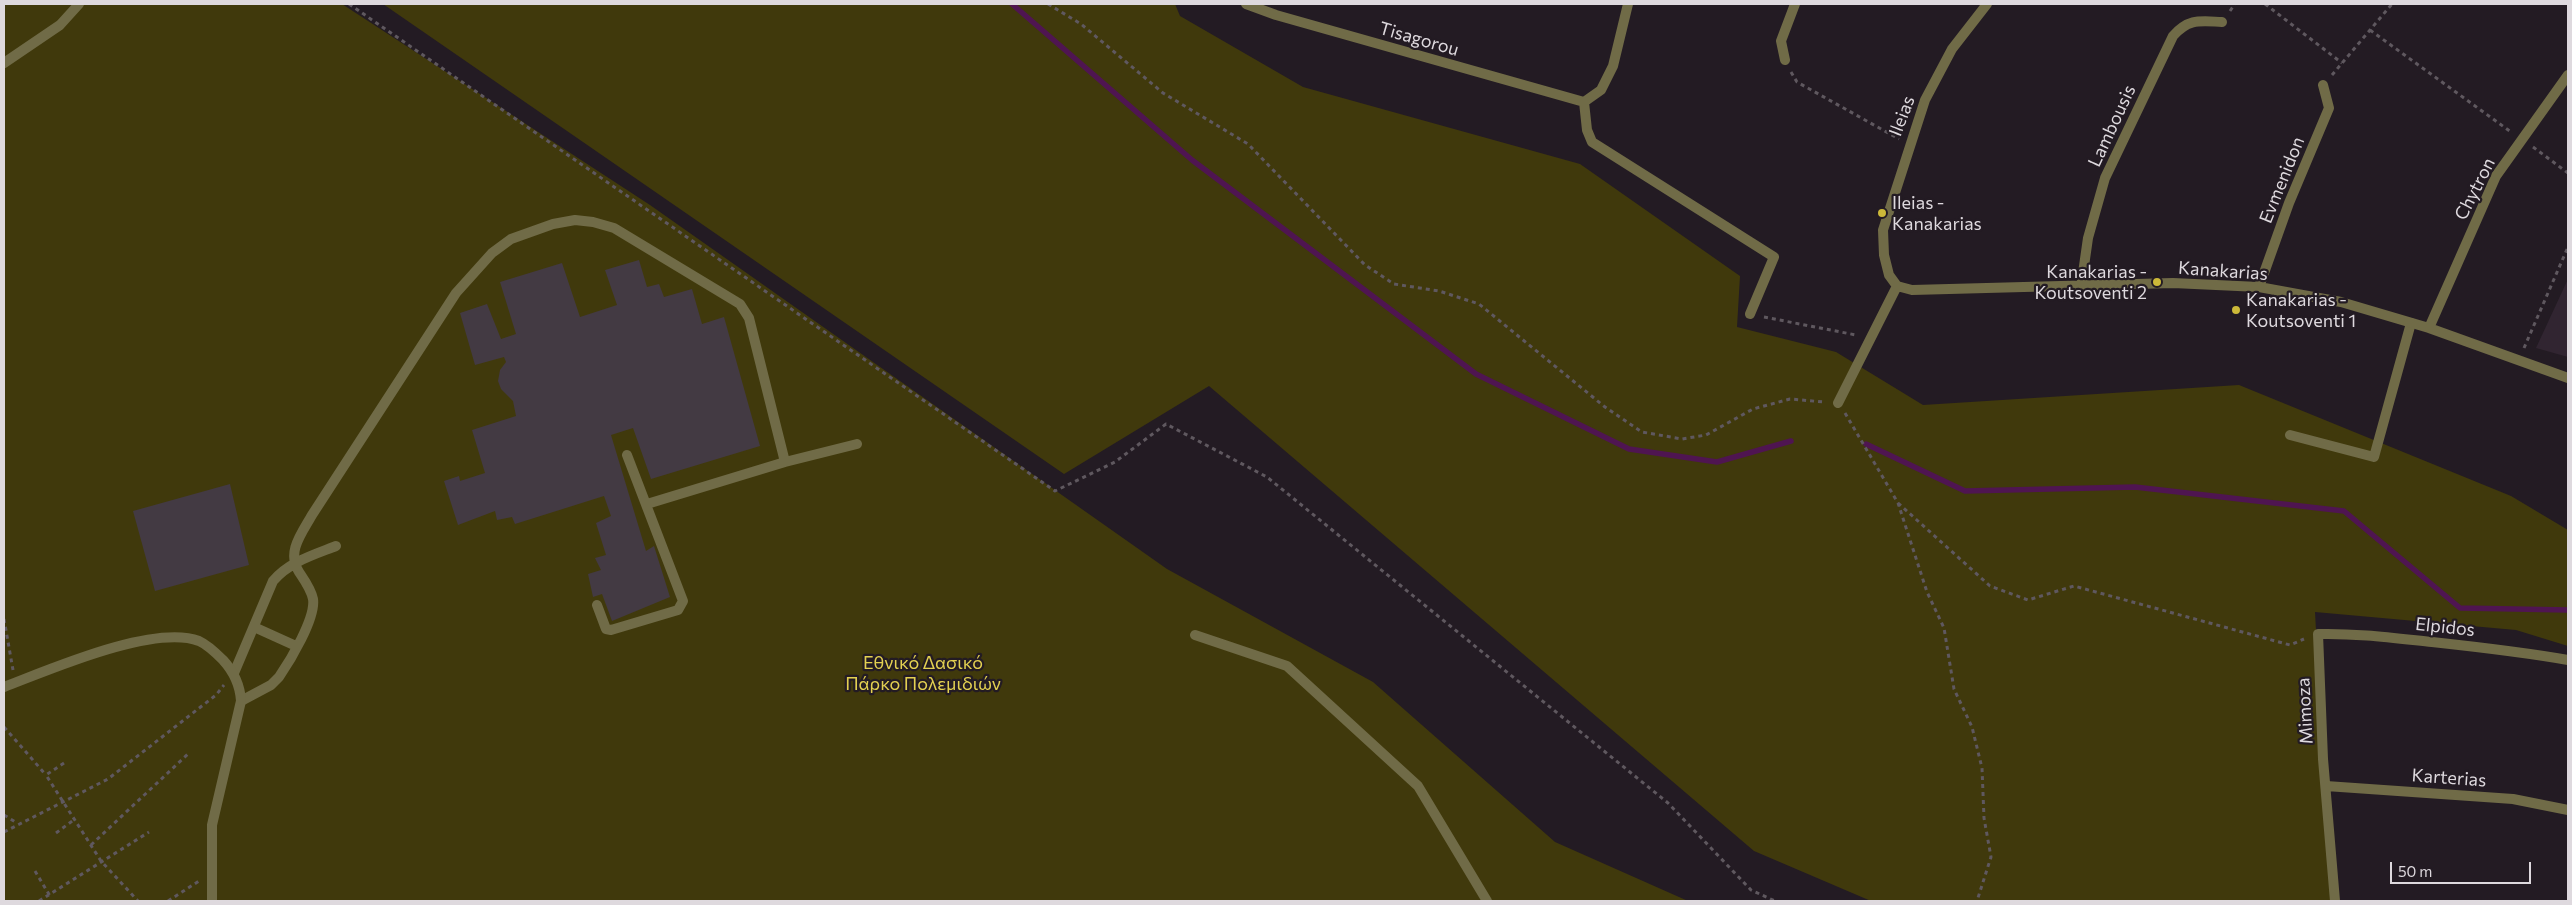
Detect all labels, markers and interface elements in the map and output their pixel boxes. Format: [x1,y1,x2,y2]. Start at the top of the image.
street label: Tisagorou [1377,17,1461,61]
street label: Lambousis [2084,82,2140,170]
street label: Ileias [1885,93,1919,139]
street label: Evmenidon [2255,134,2309,226]
street label: Chytron [2450,154,2500,224]
place label: Ileias - Kanakarias [1892,192,1982,234]
marker: Ileias - Kanakarias [1876,207,1888,219]
street label: Kanakarias [2177,257,2269,285]
place label: Kanakarias - Koutsoventi 2 [2035,261,2147,304]
marker: Kanakarias - Koutsoventi 2 [2151,276,2163,288]
place label: Kanakarias - Koutsoventi 1 [2246,289,2356,332]
marker: Kanakarias - Koutsoventi 1 [2230,304,2242,316]
street label: Elpidos [2414,613,2476,641]
park label: Εθνικό Δασικό Πάρκο Πολεμιδιών [845,652,1001,694]
street label: Mimoza [2292,677,2318,745]
street label: Karterias [2411,765,2487,791]
scale bar [2392,852,2533,884]
text: 50 m [2398,862,2432,880]

